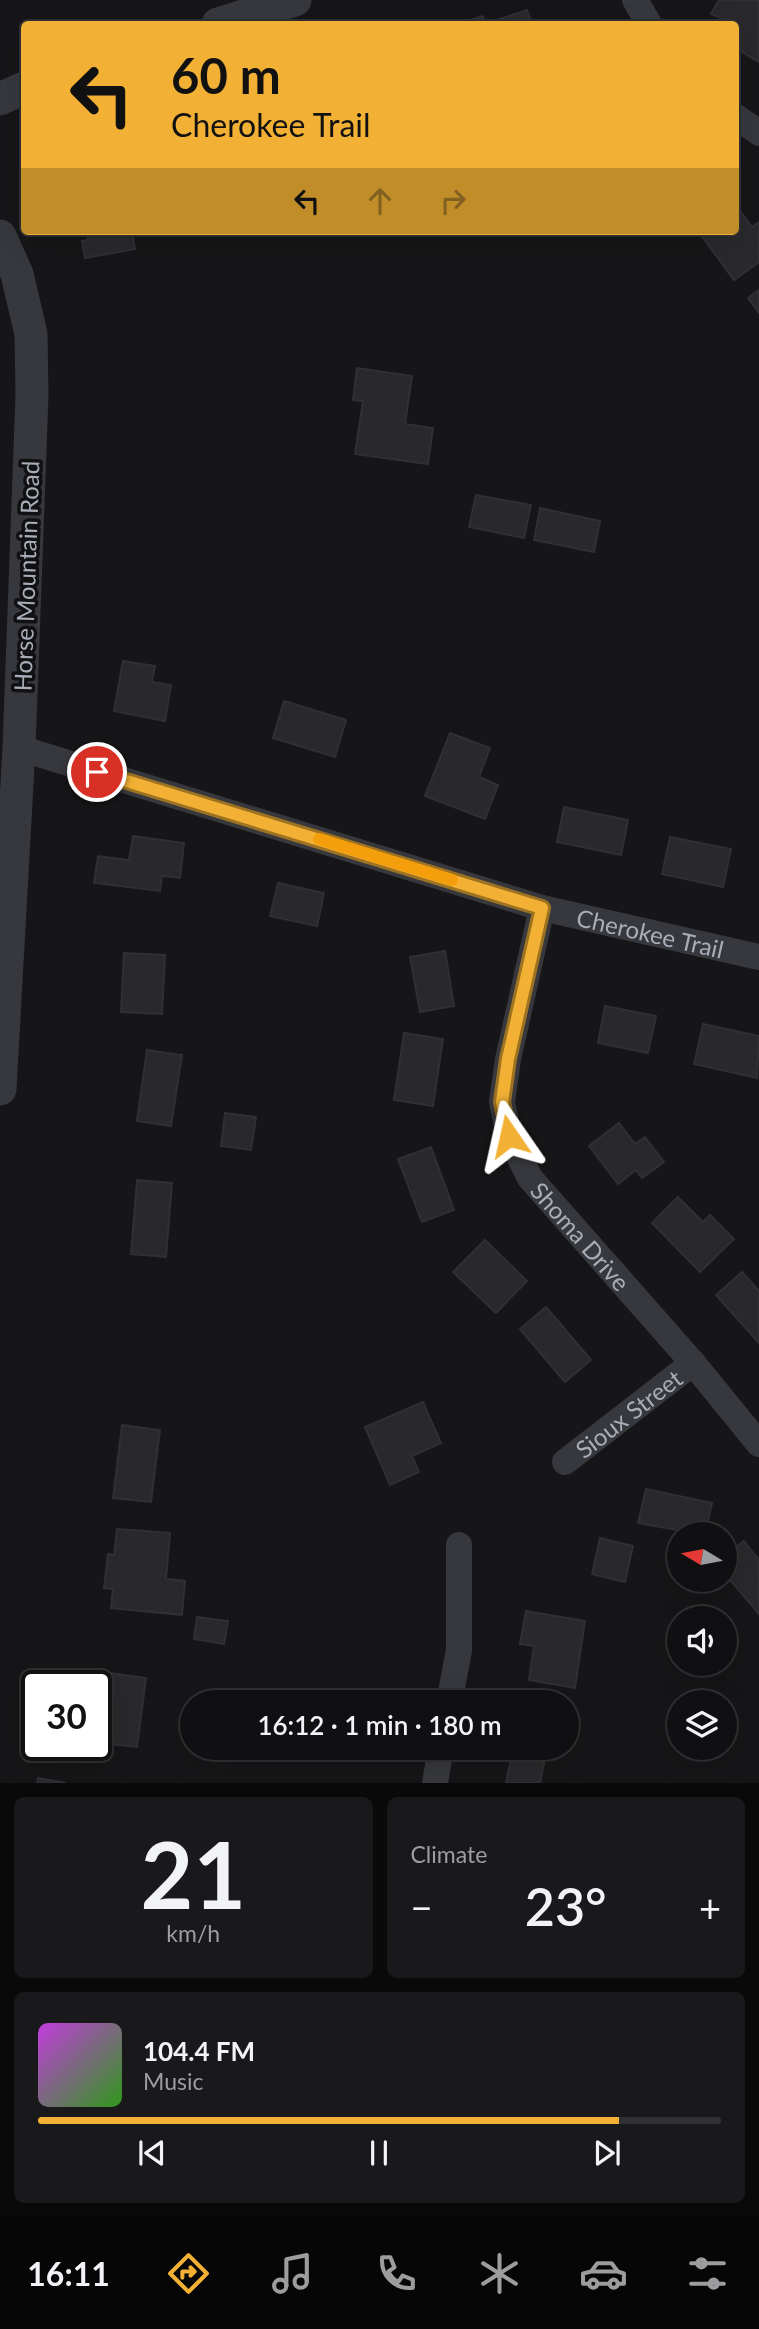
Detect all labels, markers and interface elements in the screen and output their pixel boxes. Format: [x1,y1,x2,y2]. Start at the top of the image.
text: 60 m [171,46,281,104]
icon: left [56,49,147,140]
text: Cherokee Trail [171,105,371,144]
icon: left [288,182,326,220]
icon: ahead [361,182,399,220]
icon: right [434,182,472,220]
street label: Horse Mountain Road [7,460,45,692]
pin [67,742,127,802]
icon: arrive [78,753,116,791]
street label: Cherokee Trail [574,902,727,963]
position arrow [472,1099,546,1173]
street label: Shoma Drive [525,1176,636,1296]
street label: Sioux Street [569,1362,688,1463]
north arrow [667,1522,737,1592]
map controls [667,1522,737,1760]
button: sound [667,1606,737,1676]
speed limit sign: 30 [21,1670,112,1761]
button: layers [667,1690,737,1760]
text: 16:12 · 1 min · 180 m [257,1709,502,1741]
text: 21 [140,1819,246,1928]
text: Climate [411,1840,487,1868]
text: 23° [525,1875,607,1937]
text: − [411,1884,433,1930]
text: + [699,1884,721,1930]
text: km/h [166,1919,220,1947]
text: 104.4 FM [143,2035,255,2067]
text: Music [143,2067,203,2095]
icon: previous [133,2134,171,2172]
icon: pause [360,2134,398,2172]
icon: next [588,2134,626,2172]
icon: directions [164,2249,213,2298]
icon: music [268,2249,317,2298]
icon: phone [372,2249,421,2298]
icon: climate [475,2249,524,2298]
icon: car [579,2249,628,2298]
icon: filters [683,2249,732,2298]
text: 16:11 [27,2254,110,2293]

